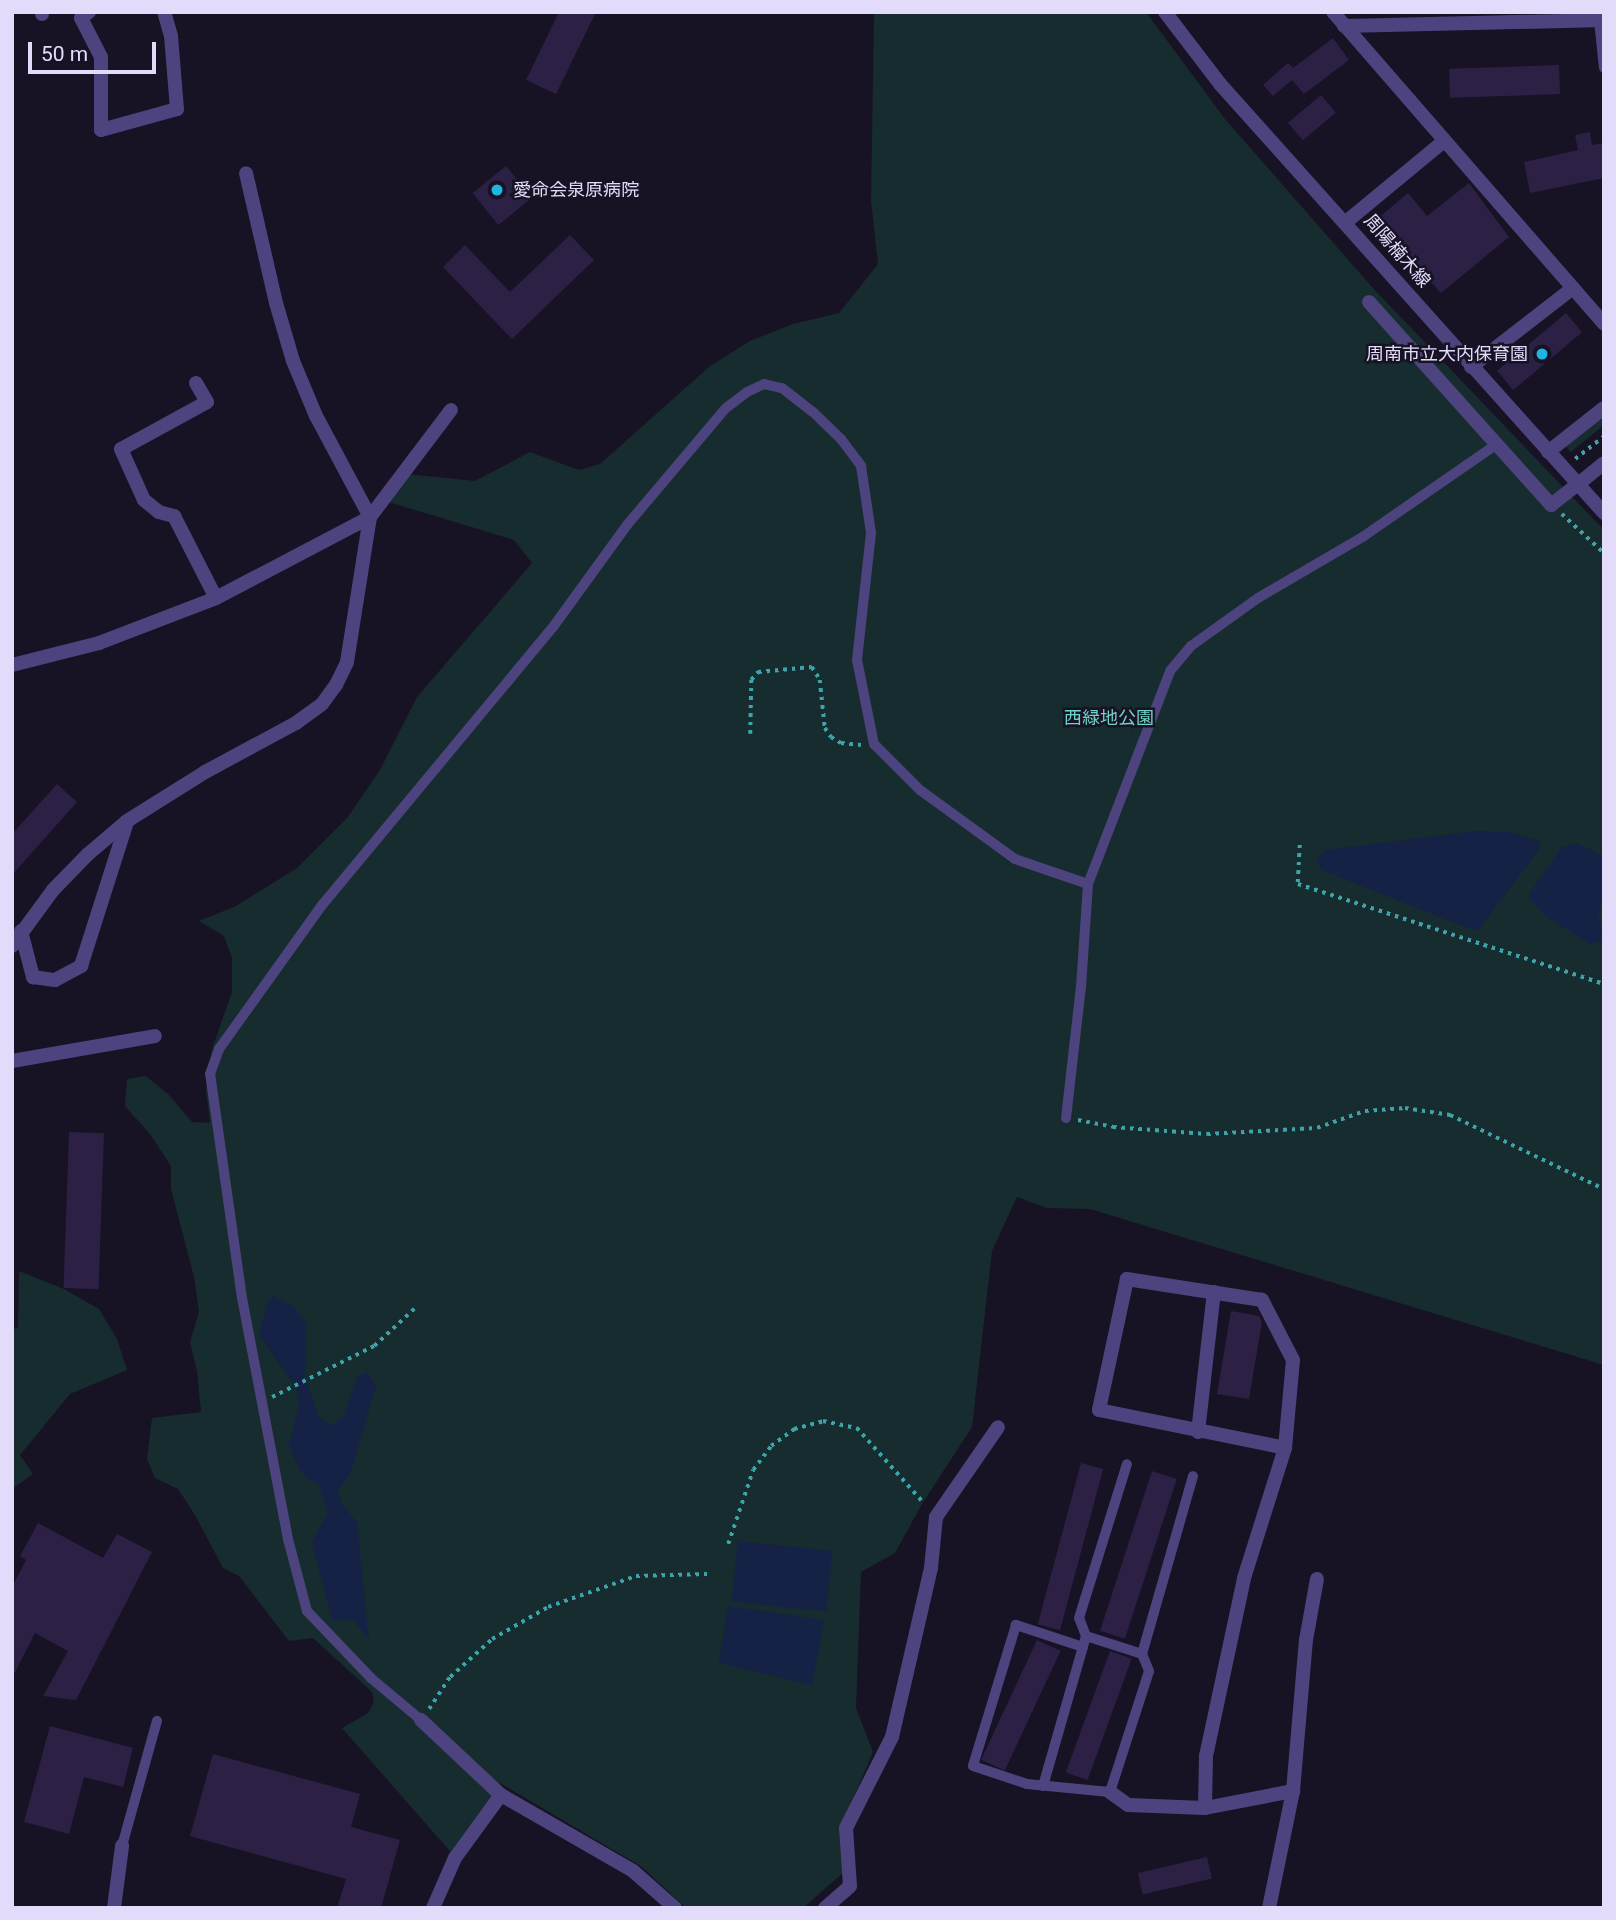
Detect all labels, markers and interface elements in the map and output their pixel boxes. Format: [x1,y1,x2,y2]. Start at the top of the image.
scale bar [32,28,159,72]
text: 50 m [41,42,88,66]
place label: 愛命会泉原病院 [513,179,639,201]
marker: 愛命会泉原病院 [487,180,507,200]
street label: 周陽楠木線 [1359,210,1435,292]
place label: 周南市立大内保育園 [1366,343,1528,365]
marker: 周南市立大内保育園 [1534,346,1550,362]
park label: 西緑地公園 [1064,707,1154,729]

